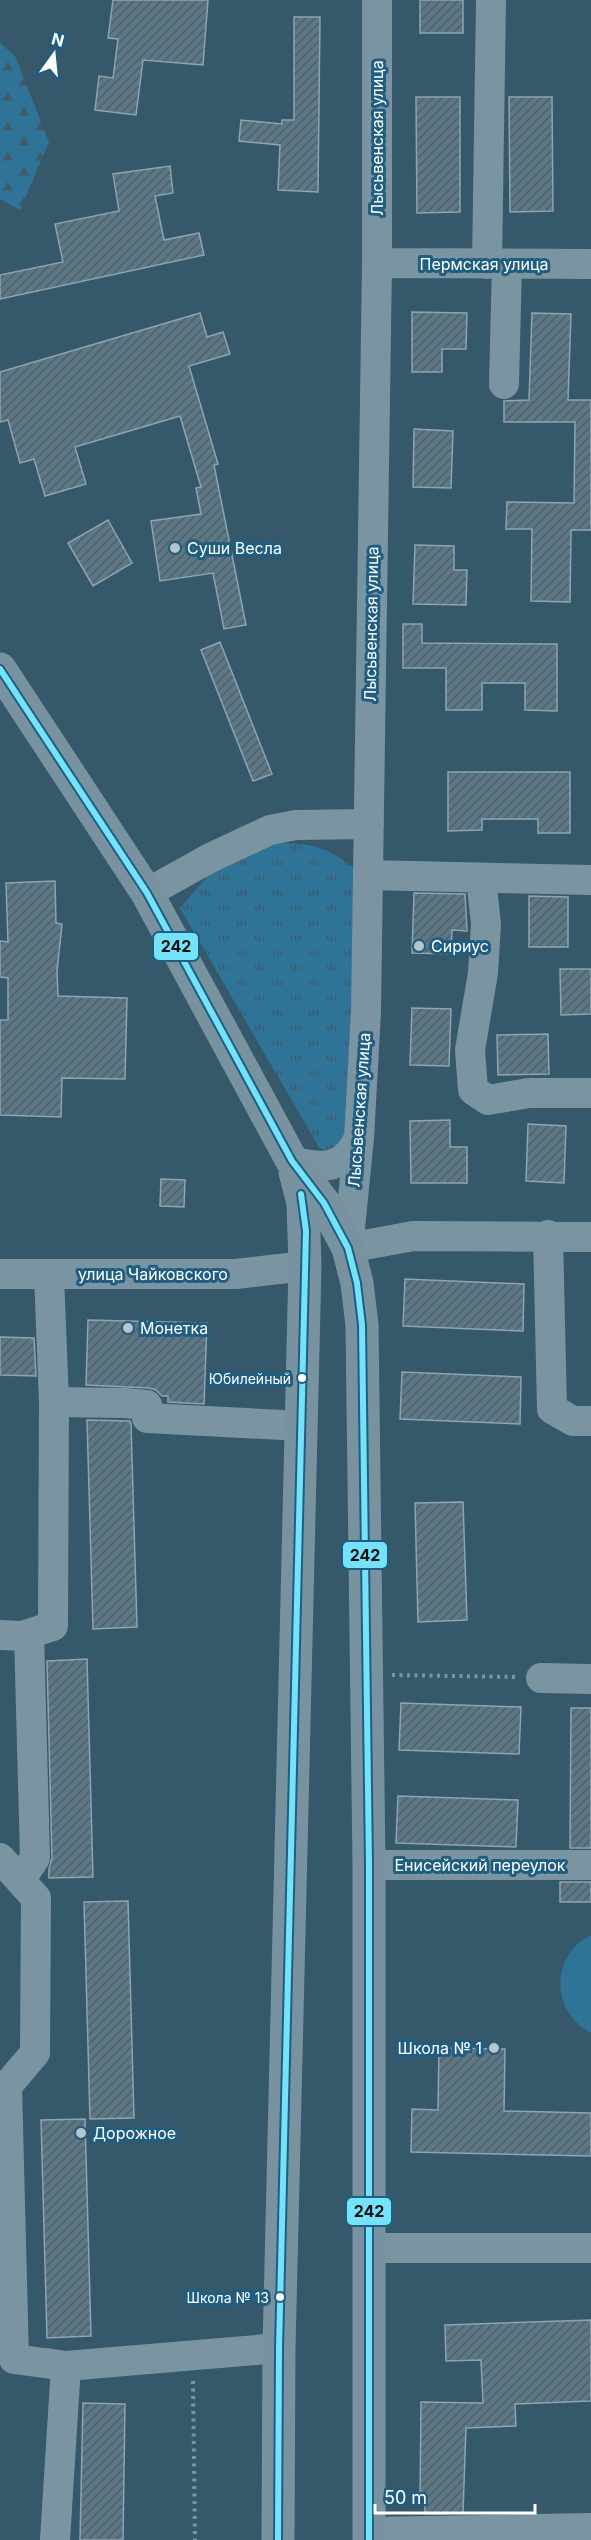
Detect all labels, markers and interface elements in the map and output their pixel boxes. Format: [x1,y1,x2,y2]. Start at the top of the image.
north arrow [24,24,84,84]
text: N [49,28,66,51]
street label: Лысьвенская улица [367,60,387,216]
street label: Пермская улица [420,254,548,274]
place label: Суши Весла [187,538,282,558]
marker: Суши Весла [168,541,182,555]
street label: Лысьвенская улица [360,546,382,702]
line badge: 242 [153,932,199,961]
text: 242 [161,936,191,956]
place label: Сириус [431,936,489,956]
marker: Сириус [412,939,426,953]
street label: Лысьвенская улица [344,1032,374,1188]
street label: улица Чайковского [78,1264,228,1284]
place label: Монетка [140,1318,208,1338]
marker: Монетка [121,1321,135,1335]
place label: Юбилейный [209,1370,291,1387]
marker: Юбилейный [296,1372,308,1384]
line badge: 242 [342,1541,388,1569]
text: 242 [350,1545,380,1565]
street label: Енисейский переулок [395,1855,566,1875]
place label: Школа № 1 [398,2038,482,2058]
marker: Школа № 1 [487,2041,501,2055]
place label: Дорожное [93,2123,176,2143]
marker: Дорожное [74,2126,88,2140]
line badge: 242 [346,2197,392,2226]
text: 242 [354,2201,384,2221]
place label: Школа № 13 [187,2289,269,2306]
marker: Школа № 13 [274,2291,286,2303]
scale bar [375,2477,536,2515]
text: 50 m [384,2487,427,2508]

